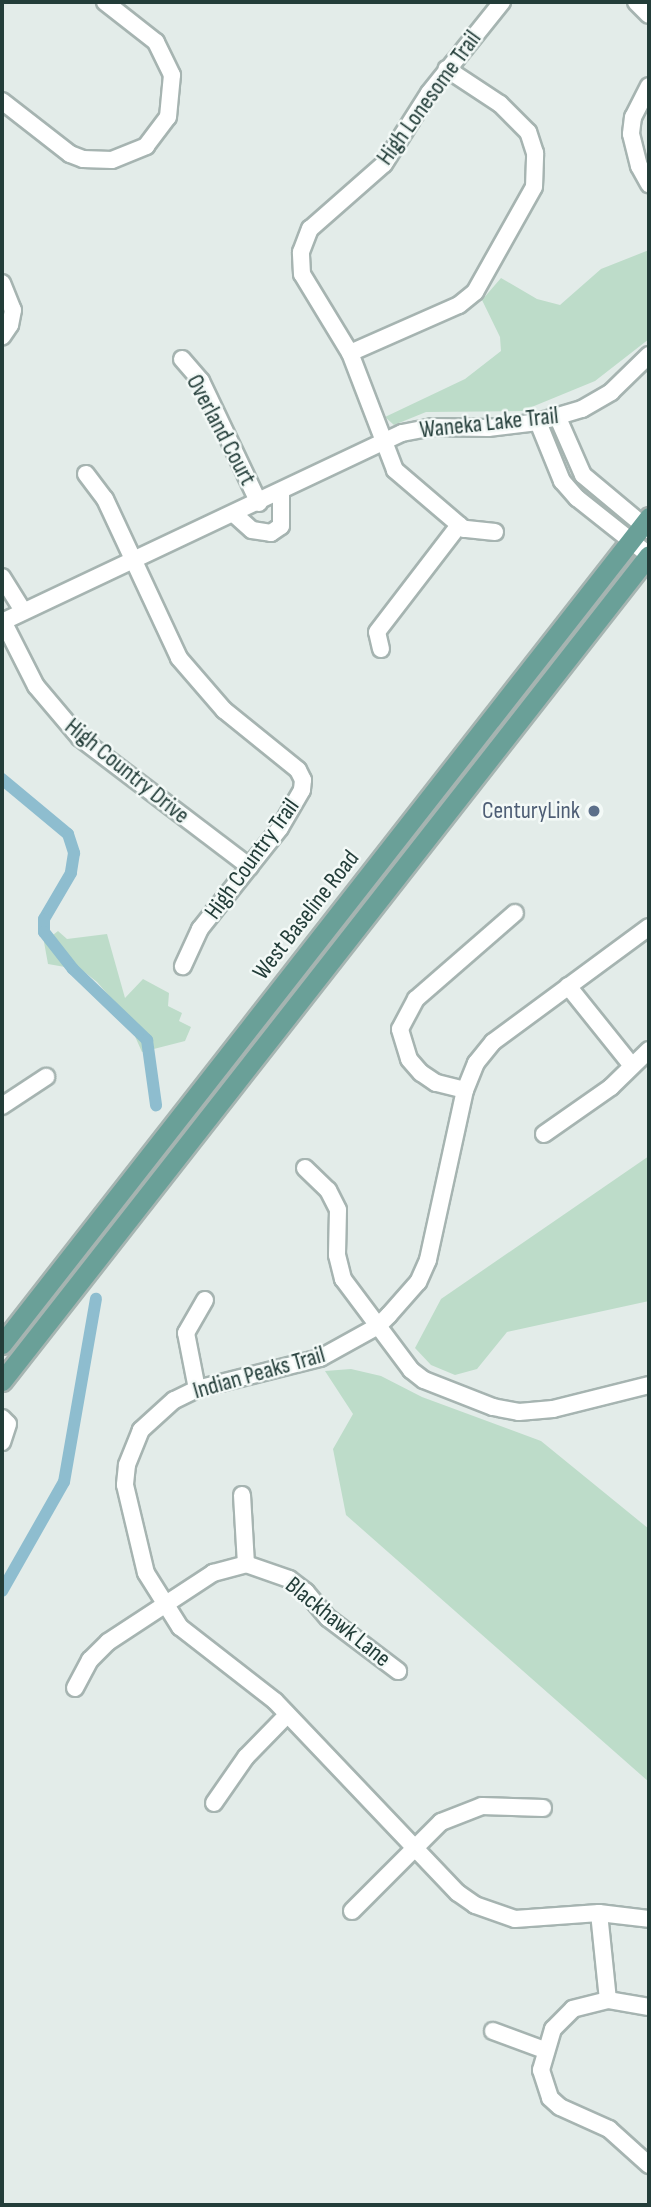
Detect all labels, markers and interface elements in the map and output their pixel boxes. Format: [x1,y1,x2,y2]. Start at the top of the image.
street label: High Lonesome Trail [371,25,487,171]
street label: Overland Court [180,370,262,490]
street label: Waneka Lake Trail [418,401,560,445]
street label: High Country Drive [59,712,195,830]
street label: High Country Trail [199,793,305,925]
place label: CenturyLink [482,797,580,825]
marker: CenturyLink [586,803,602,819]
street label: West Baseline Road [247,845,365,985]
street label: Indian Peaks Trail [190,1340,328,1406]
street label: Blackhawk Lane [280,1571,396,1673]

